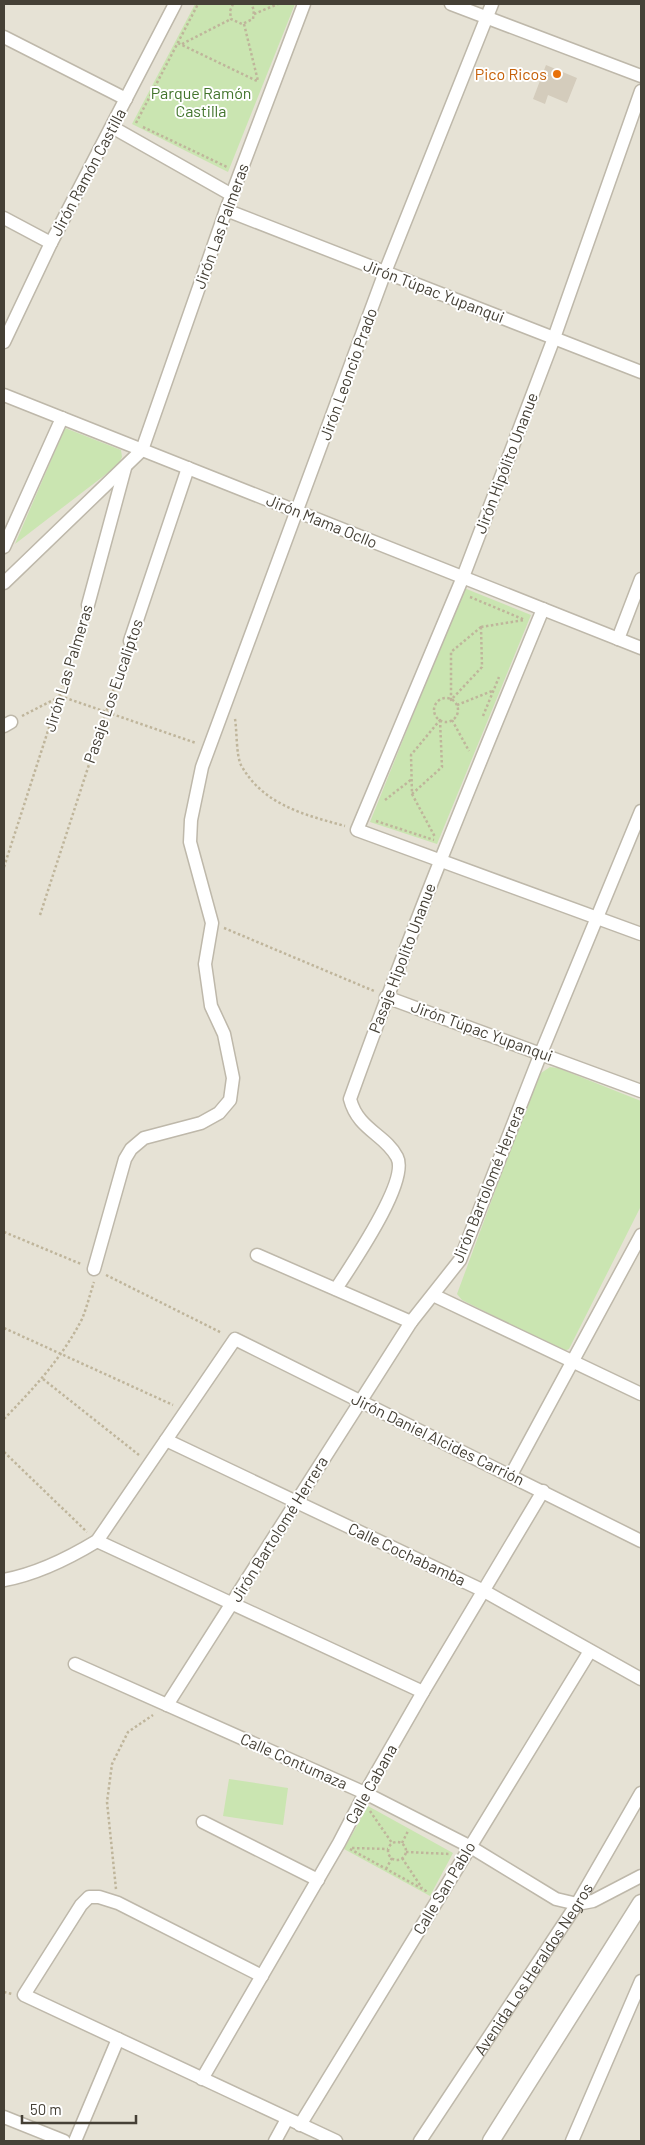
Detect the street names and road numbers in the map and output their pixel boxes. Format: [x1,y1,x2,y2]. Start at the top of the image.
street label: Jirón Ramón Castilla [46,105,129,239]
street label: Jirón Las Palmeras [189,160,252,291]
street label: Jirón Túpac Yupanqui [361,255,507,326]
street label: Jirón Leoncio Prado [315,305,380,443]
street label: Jirón Hipólito Unanue [470,390,541,536]
street label: Jirón Mama Ocllo [264,490,380,551]
street label: Jirón Las Palmeras [39,602,96,734]
street label: Pasaje Los Eucaliptos [79,616,146,765]
street label: Pasaje Hipolito Unanue [364,880,439,1036]
street label: Jirón Túpac Yupanqui [409,996,556,1065]
street label: Jirón Bartolomé Herrera [447,1102,528,1265]
street label: Jirón Daniel Alcides Carrión [349,1388,528,1489]
street label: Jirón Bartolomé Herrera [226,1452,331,1605]
street label: Calle Cochabamba [345,1518,469,1589]
street label: Calle Contumaza [238,1728,351,1793]
street label: Calle Cabana [341,1741,400,1827]
street label: Calle San Pablo [408,1838,479,1938]
street label: Avenida Los Heraldos Negros [470,1879,596,2058]

